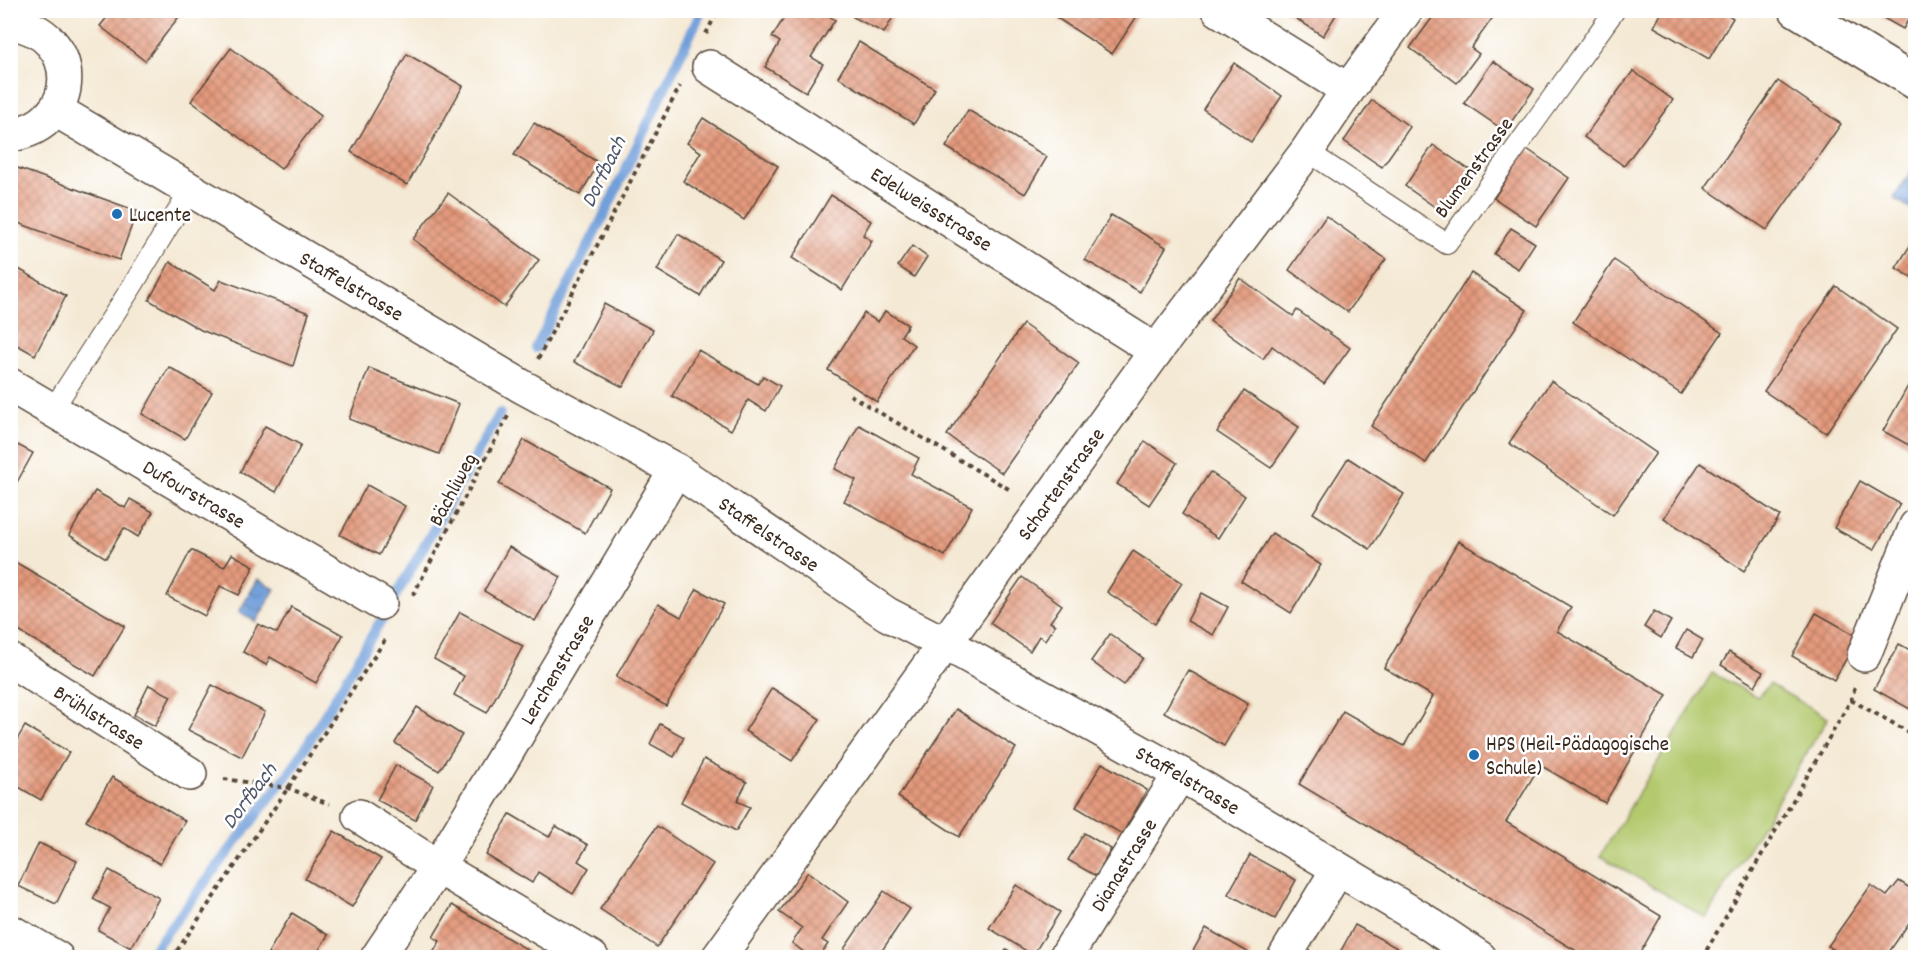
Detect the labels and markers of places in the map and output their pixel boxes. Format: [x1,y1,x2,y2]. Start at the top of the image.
place label: Lucente [129,202,191,232]
marker: Lucente [110,207,124,221]
place label: HPS (Heil-Pädagogische Schule) [1486,731,1669,785]
marker: HPS (Heil-Pädagogische Schule) [1467,748,1481,762]

